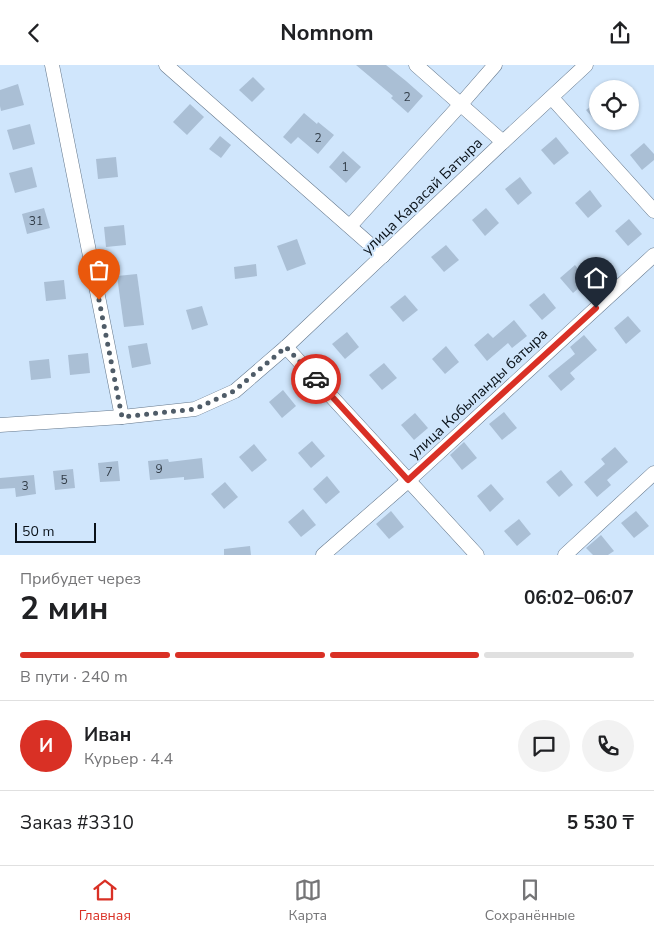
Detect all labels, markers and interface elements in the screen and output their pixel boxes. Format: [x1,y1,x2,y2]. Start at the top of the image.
text: Nomnom [280,18,374,48]
icon: back [20,19,48,47]
icon: share [606,19,634,47]
map controls [589,80,639,130]
button: locate [589,80,639,130]
house number: 2 [403,89,411,105]
house number: 2 [314,130,322,146]
street label: улица Карасай Батыра [357,133,487,259]
house number: 1 [341,159,349,175]
house number: 31 [29,213,43,229]
pin [78,249,120,300]
icon: bag [85,256,113,284]
pin [575,257,617,308]
icon: home [582,264,610,292]
street label: улица Кобыланды батыра [404,324,552,464]
courier [291,354,341,404]
icon: car [302,365,330,393]
house number: 9 [155,461,163,477]
house number: 7 [105,464,113,480]
house number: 5 [60,472,68,488]
house number: 3 [21,478,29,494]
scale bar [15,520,96,543]
text: 50 m [22,522,54,541]
text: Прибудет через [20,568,141,590]
text: 06:02–06:07 [524,585,634,611]
text: 2 мин [20,587,109,630]
text: В пути · 240 m [20,666,128,688]
button: chat [518,720,570,772]
button: phone [582,720,634,772]
text: Иван [84,722,131,748]
text: И [39,733,53,759]
text: Курьер · 4.4 [84,748,173,770]
text: Заказ #3310 [20,810,134,836]
text: 5 530 ₸ [567,810,634,836]
tab: Главная [79,876,131,925]
tab: Карта [289,876,327,925]
tab: Сохранённые [485,876,575,925]

